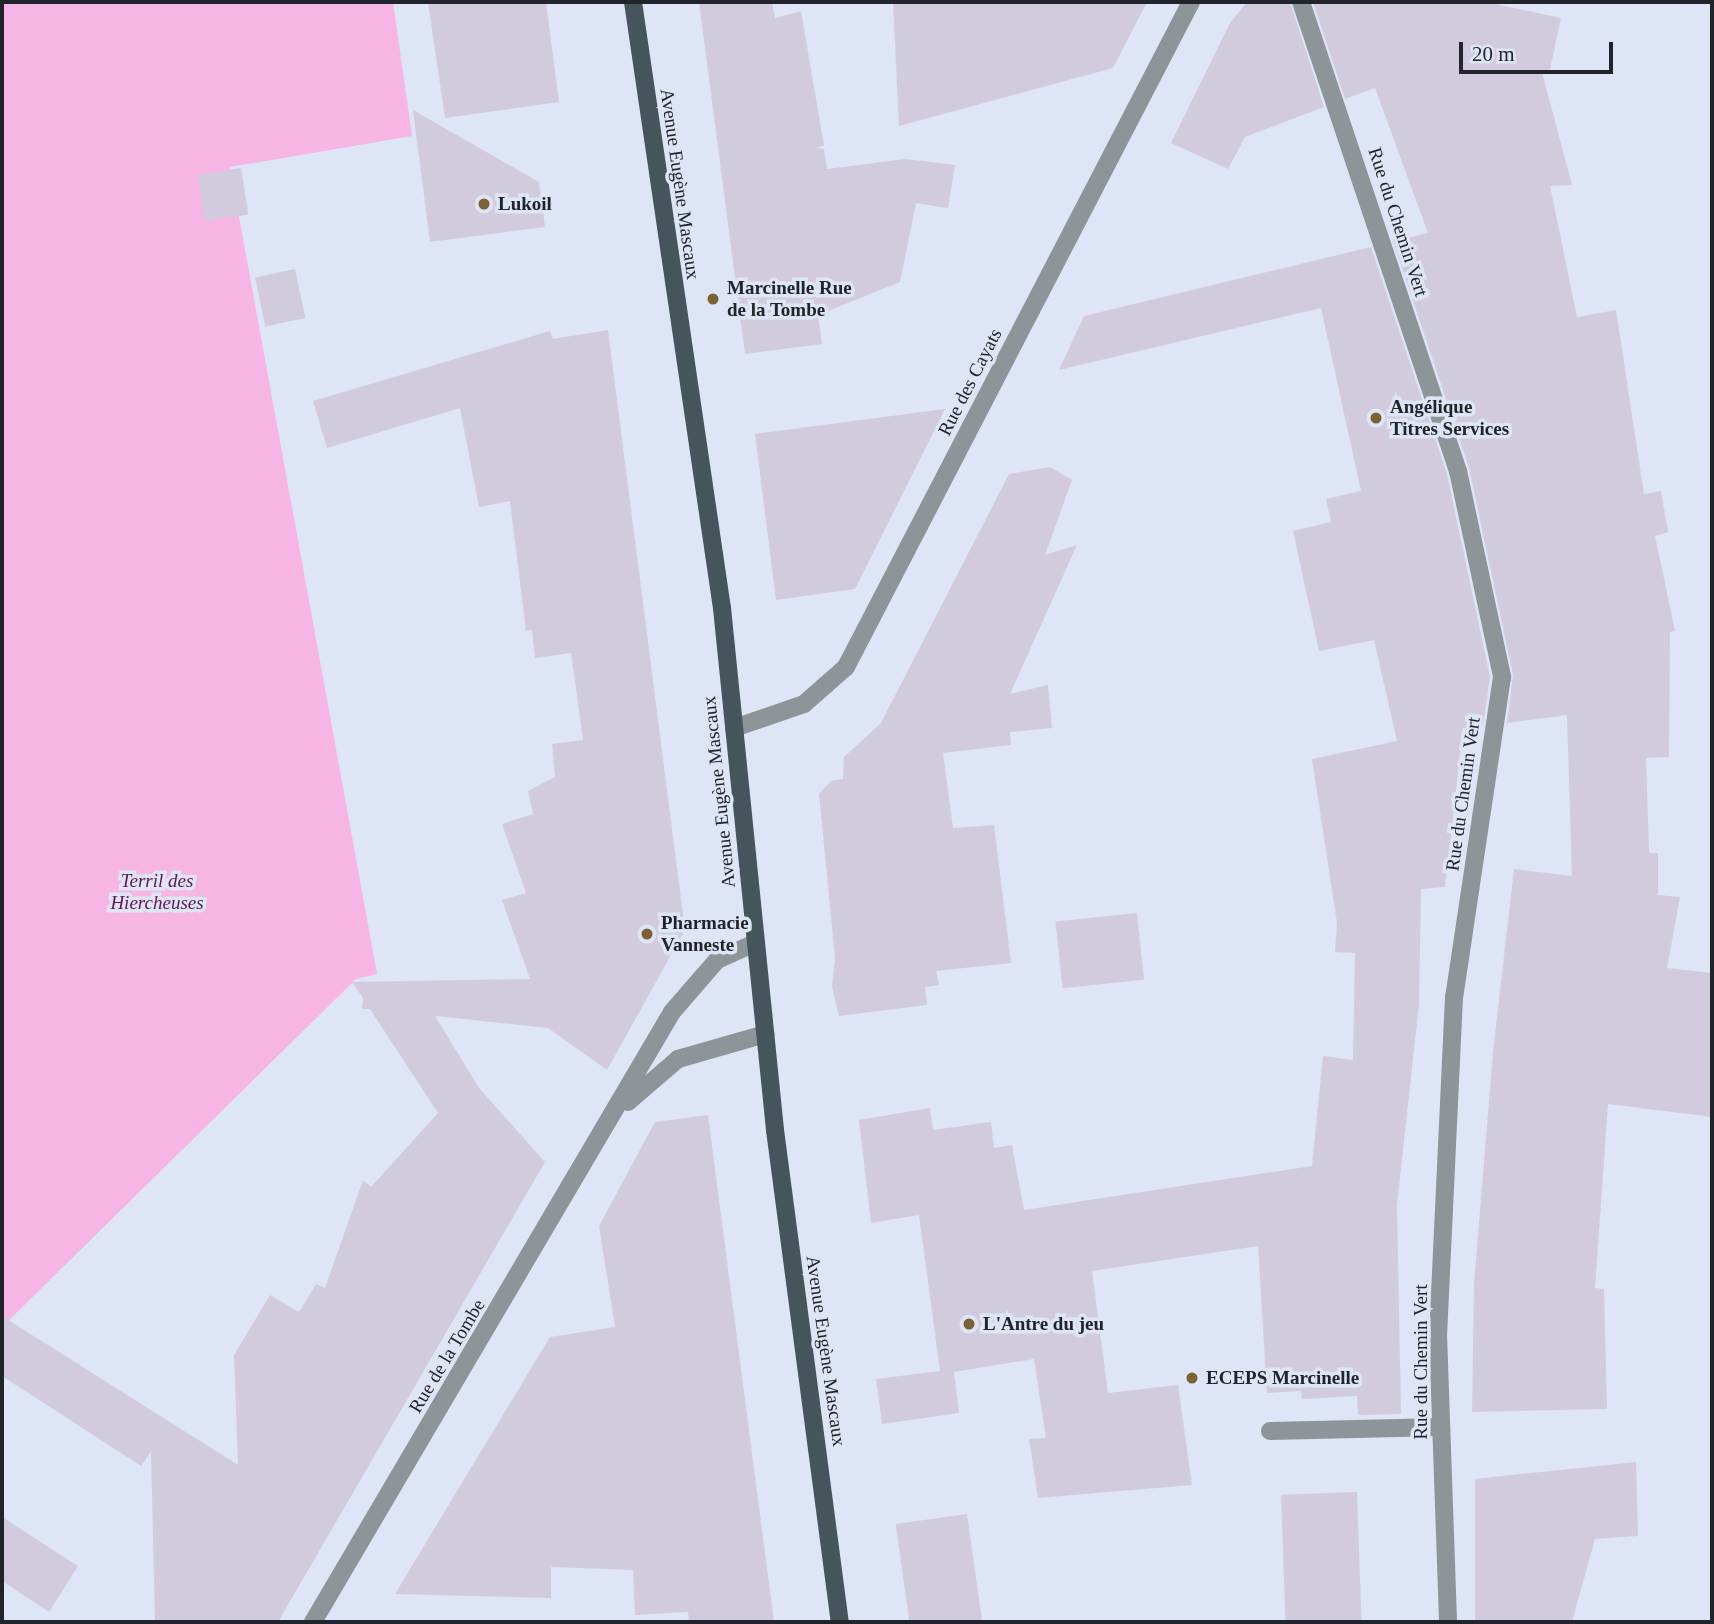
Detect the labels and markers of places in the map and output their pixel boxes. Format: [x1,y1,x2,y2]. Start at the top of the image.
place label: Lukoil [498,193,552,215]
marker: Lukoil [476,196,492,212]
place label: Marcinelle Rue de la Tombe [727,277,852,321]
marker: Marcinelle Rue de la Tombe [705,291,721,307]
place label: Angélique Titres Services [1390,396,1509,440]
marker: Angélique Titres Services [1368,410,1384,426]
place label: Pharmacie Vanneste [661,912,749,956]
marker: Pharmacie Vanneste [639,926,655,942]
place label: L'Antre du jeu [983,1313,1104,1335]
marker: L'Antre du jeu [961,1316,977,1332]
place label: ECEPS Marcinelle [1206,1367,1359,1389]
marker: ECEPS Marcinelle [1184,1370,1200,1386]

